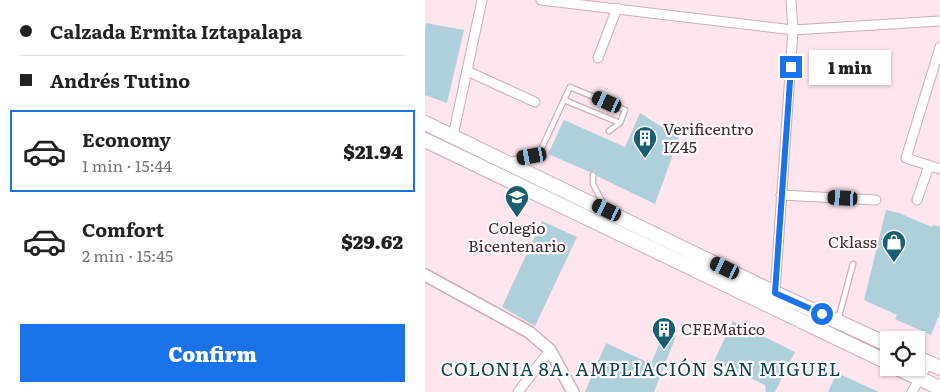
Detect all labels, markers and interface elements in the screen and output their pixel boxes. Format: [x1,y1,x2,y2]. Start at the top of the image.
text: Calzada Ermita Iztapalapa [50,17,302,45]
callout: 1 min [809,50,891,84]
text: 1 min [828,55,872,79]
route end [780,56,802,78]
text: Andrés Tutino [50,66,190,94]
car [590,89,623,115]
place label: Verificentro IZ45 [663,116,754,158]
text: Economy [82,125,171,153]
building icon: Verificentro IZ45 [632,125,658,159]
icon: car [22,129,67,174]
text: $21.94 [343,137,403,165]
car [515,146,548,166]
text: 1 min · 15:44 [82,153,172,177]
school or university icon: Colegio Bicentenario [504,184,530,218]
car [827,190,858,206]
car [590,197,623,223]
text: Comfort [82,215,164,243]
place label: Colegio Bicentenario [468,215,566,257]
icon: car [22,219,67,264]
text: $29.62 [341,227,403,255]
place label: Cklass [828,229,877,253]
shop icon: Cklass [881,229,907,263]
text: 2 min · 15:45 [82,243,173,267]
car [708,255,741,281]
route start [811,303,833,325]
building icon: CFEMatico [651,316,677,350]
place label: CFEMatico [681,316,765,340]
button: Confirm [20,324,405,382]
map controls [880,331,925,376]
button: locate [880,331,925,376]
district label: COLONIA 8A. AMPLIACIÓN SAN MIGUEL [441,355,841,382]

